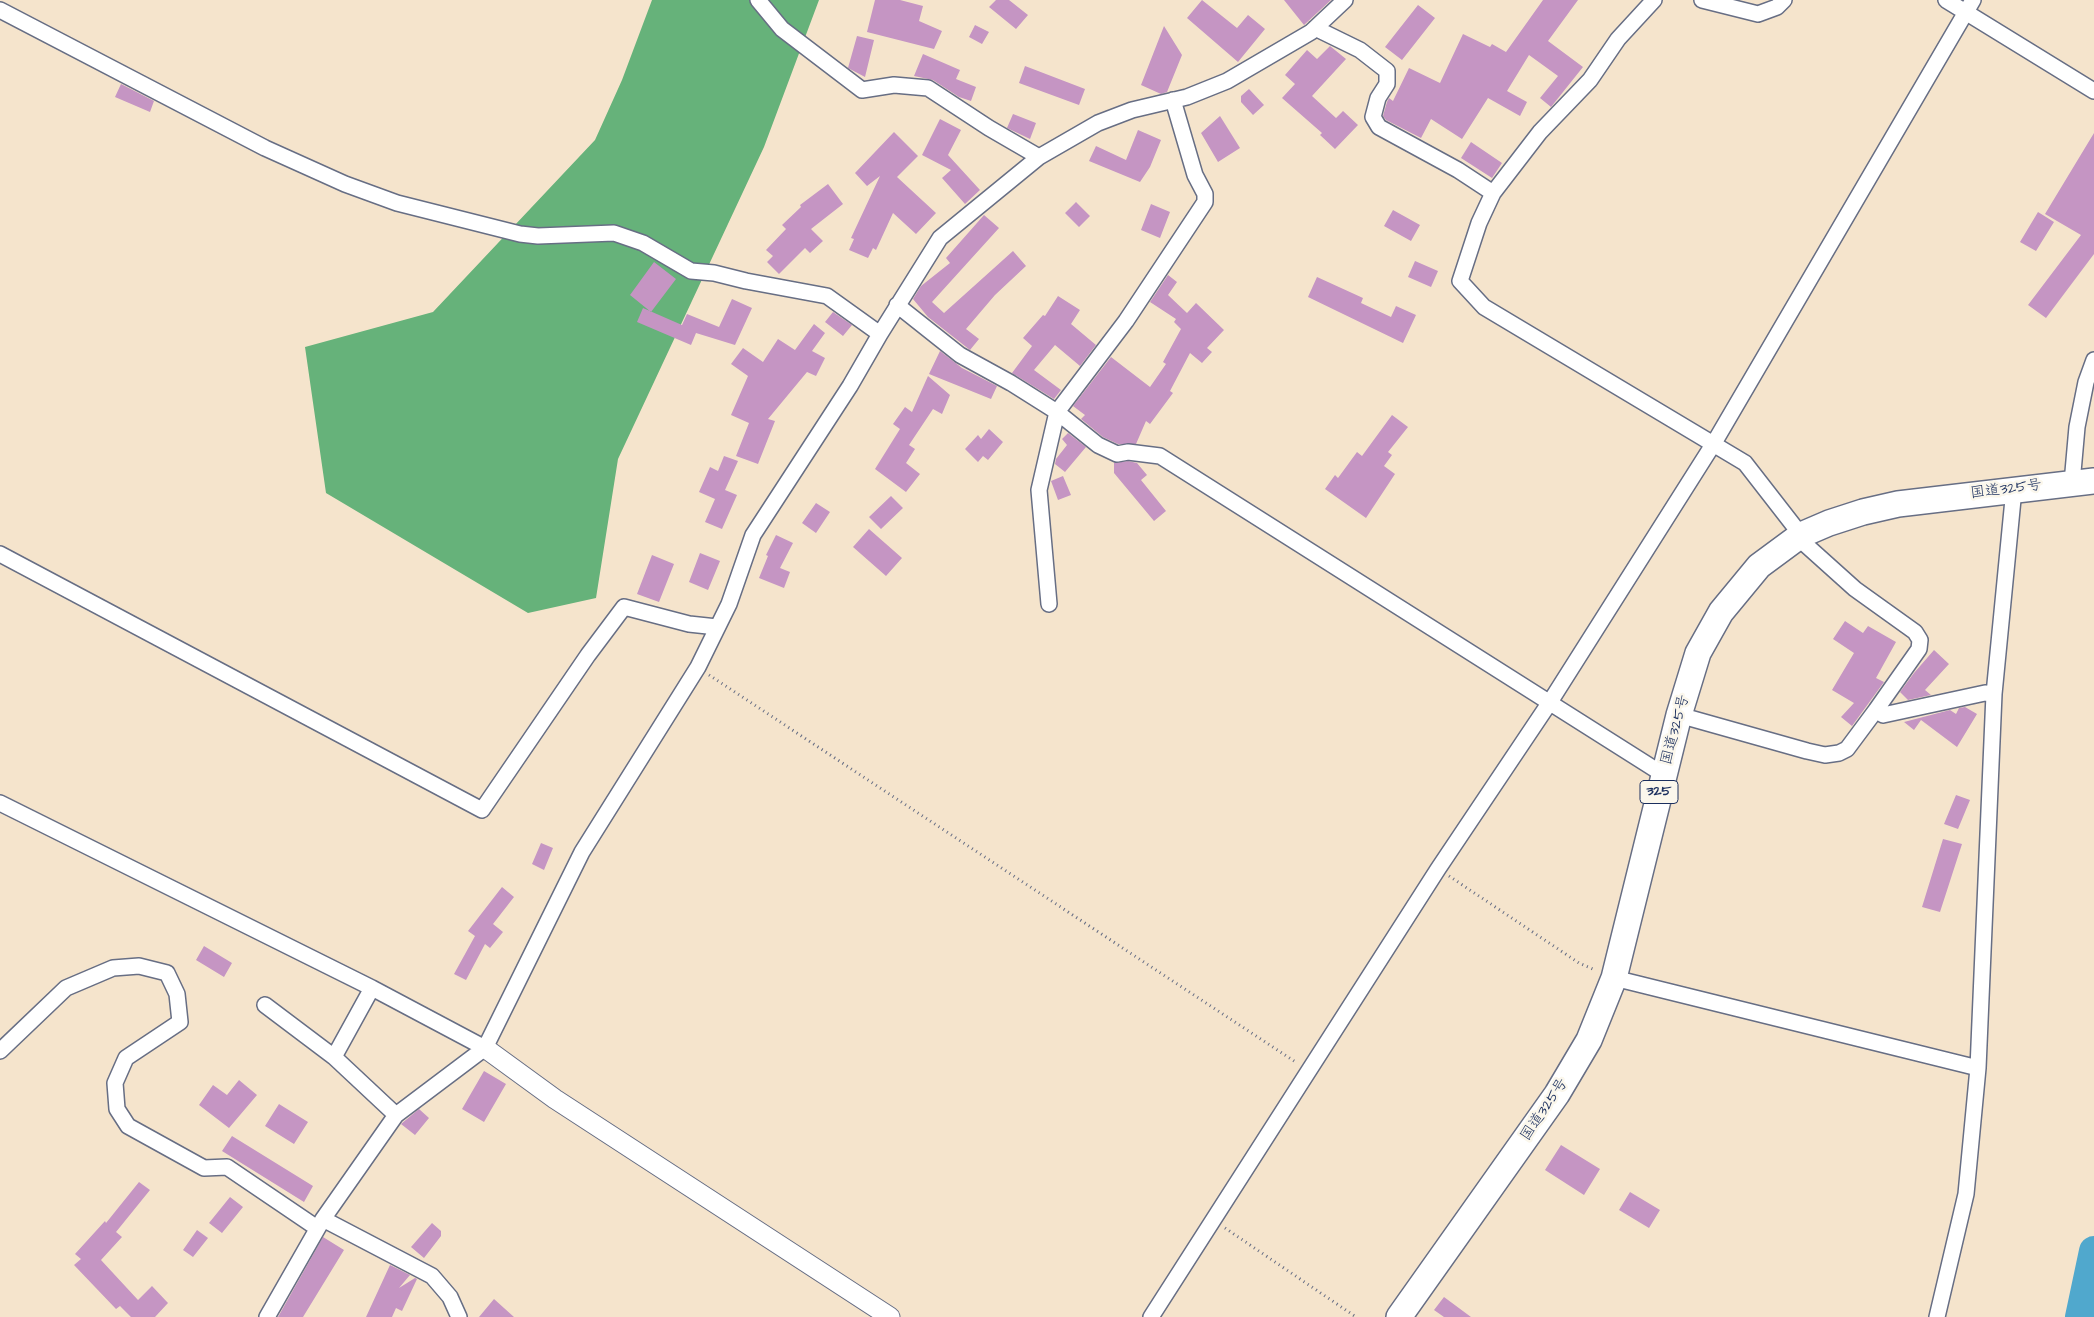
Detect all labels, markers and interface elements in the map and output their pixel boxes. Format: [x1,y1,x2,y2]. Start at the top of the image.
street label: 国道325号 [1969,477,2043,503]
street label: 国道325号 [1658,693,1694,767]
road number: 325 [1640,780,1678,804]
street label: 国道325号 [1517,1075,1573,1145]

